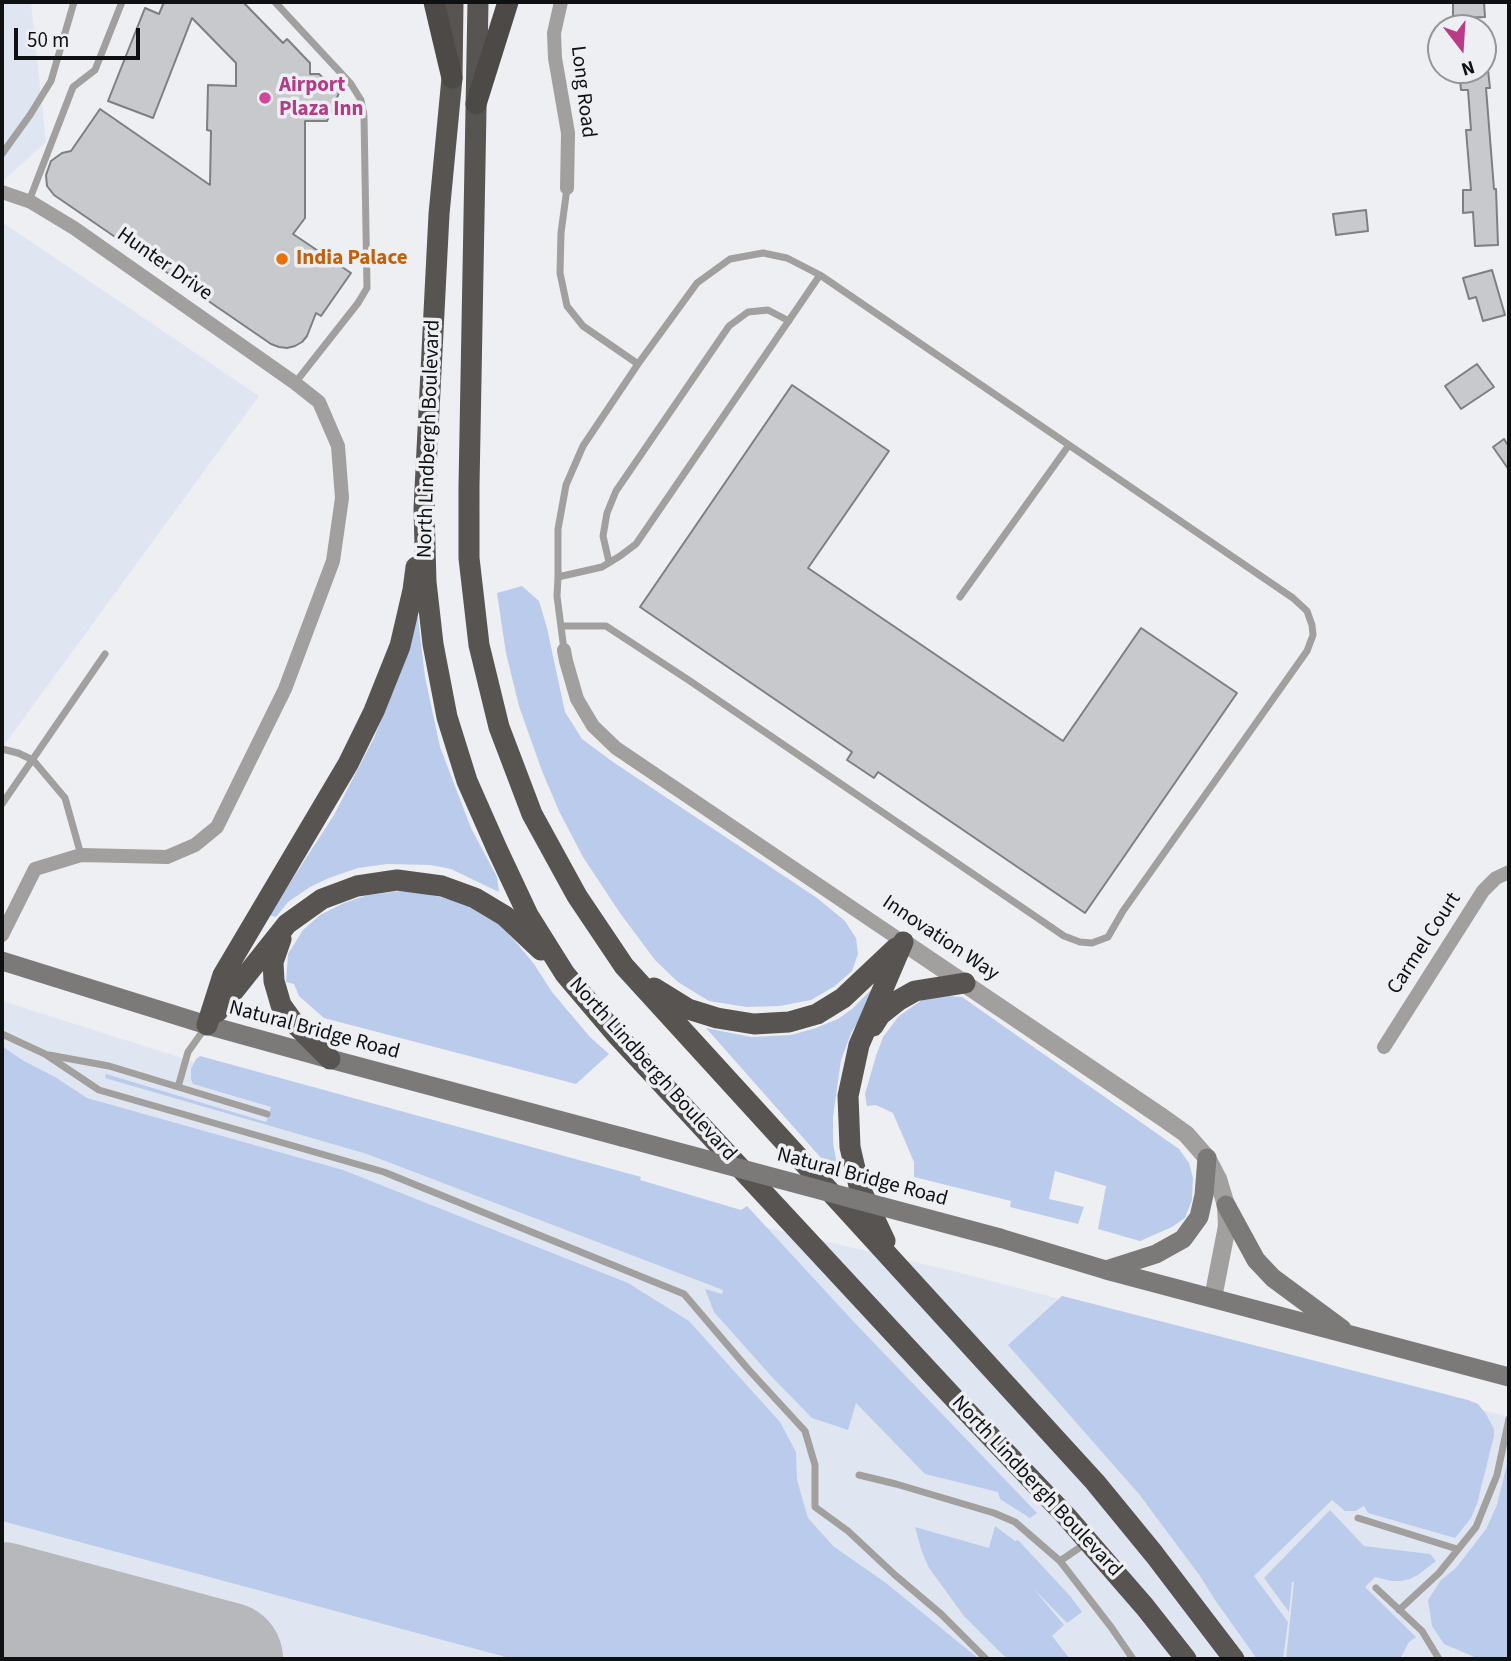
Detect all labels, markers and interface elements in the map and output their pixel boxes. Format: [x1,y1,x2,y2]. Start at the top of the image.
scale bar [18,14,144,58]
north arrow [1427,14,1497,84]
text: 50 m [27,25,69,55]
street label: Long Road [564,44,600,140]
text: N [1458,53,1478,82]
place label: Airport Plaza Inn [279,73,364,123]
marker: Airport Plaza Inn [257,90,273,106]
street label: Hunter Drive [111,223,217,307]
place label: India Palace [296,246,408,272]
marker: India Palace [274,251,290,267]
street label: North Lindbergh Boulevard [413,319,447,559]
street label: Carmel Court [1383,888,1467,1000]
street label: Innovation Way [877,891,1003,987]
street label: North Lindbergh Boulevard [563,973,741,1167]
street label: Natural Bridge Road [226,996,402,1066]
street label: Natural Bridge Road [774,1143,950,1213]
street label: North Lindbergh Boulevard [945,1391,1127,1583]

